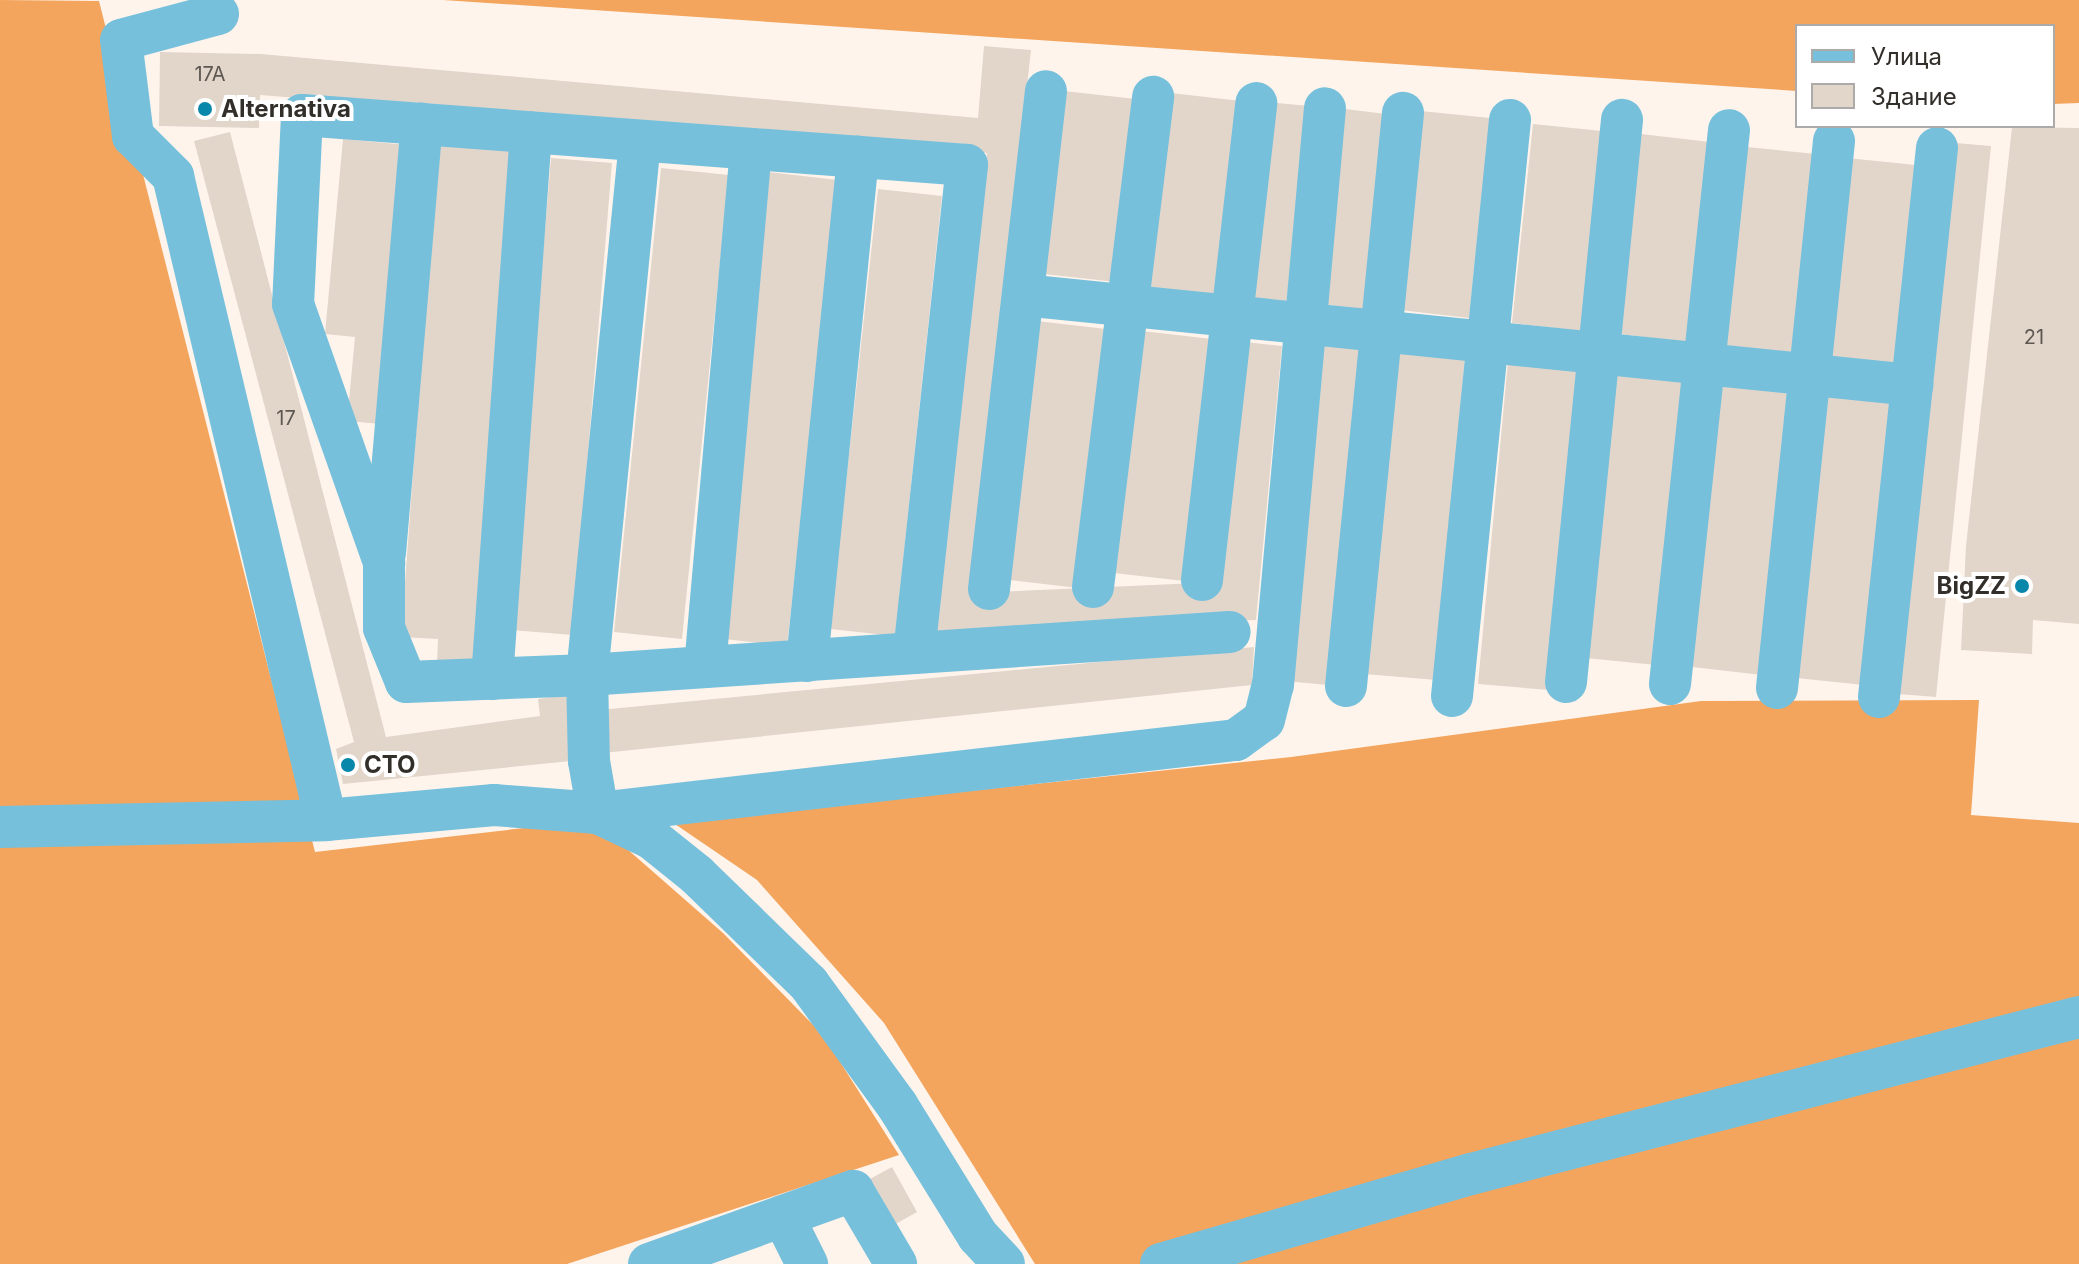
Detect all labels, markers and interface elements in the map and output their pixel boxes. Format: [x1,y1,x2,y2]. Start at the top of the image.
legend [1795,24,2055,128]
text: Улица [1871,42,1942,71]
house number: 17А [194,62,226,86]
text: Здание [1871,82,1957,111]
place label: Alternativa [221,95,351,123]
marker: Alternativa [196,100,214,118]
house number: 21 [2024,325,2044,349]
house number: 17 [276,406,296,430]
place label: BigZZ [1937,572,2006,600]
marker: BigZZ [2013,577,2031,595]
place label: СТО [364,751,416,779]
marker: СТО [339,756,357,774]

